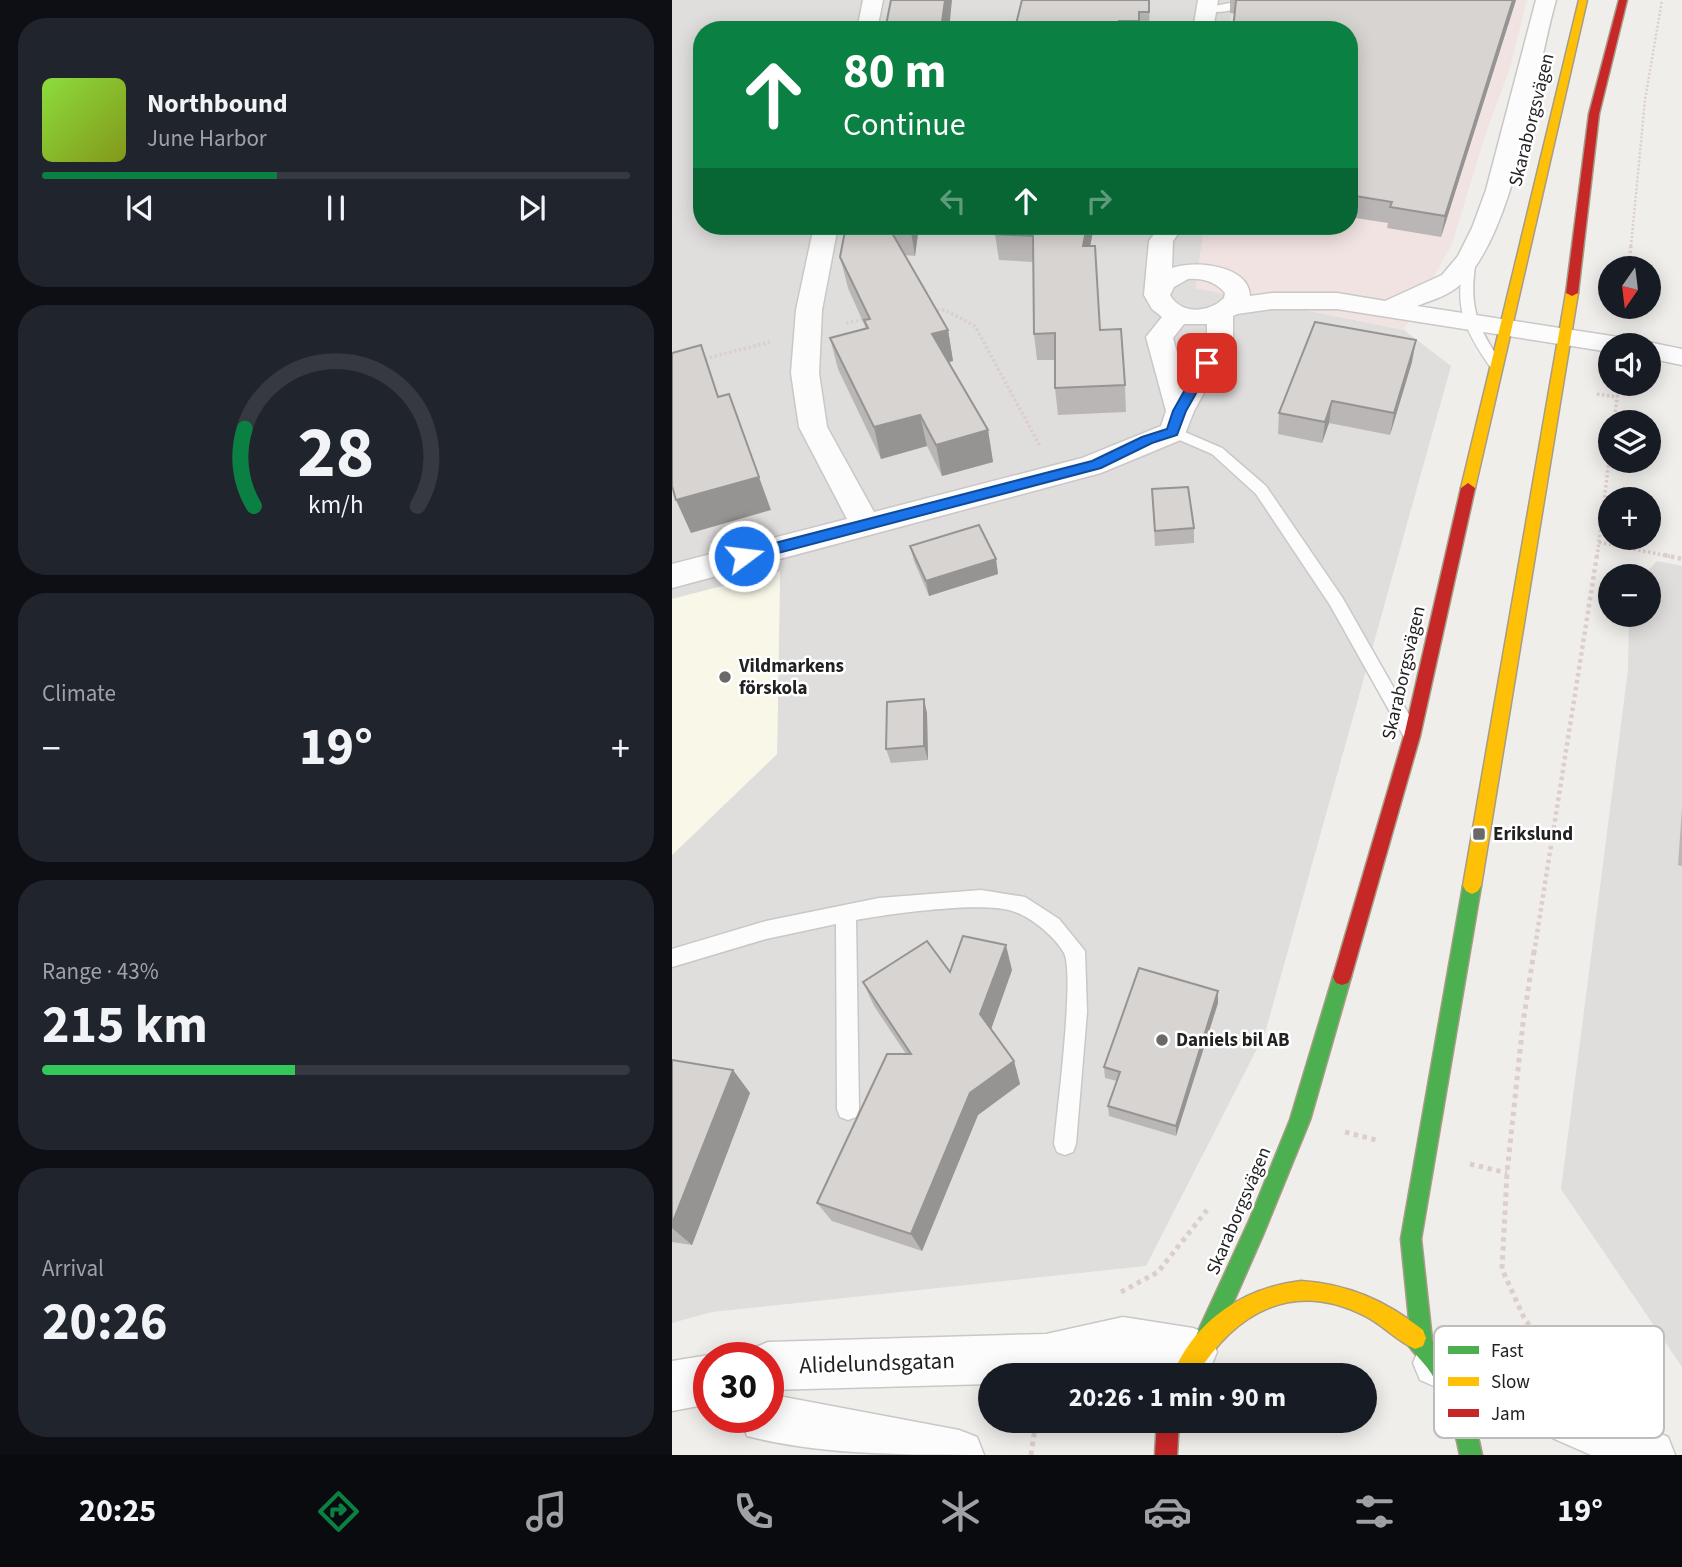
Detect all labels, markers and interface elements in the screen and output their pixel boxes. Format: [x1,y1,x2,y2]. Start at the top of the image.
text: 80 m [843,37,947,107]
icon: ahead [728,49,819,140]
street label: Skaraborgsvägen [1502,50,1562,190]
text: Northbound [147,85,288,122]
text: Continue [843,102,966,148]
text: June Harbor [147,122,267,155]
icon: left [934,182,972,220]
icon: ahead [1007,182,1045,220]
icon: right [1080,182,1118,220]
icon: previous [121,189,159,227]
icon: pause [317,189,355,227]
icon: next [513,189,551,227]
north arrow [1598,256,1661,318]
map controls [1598,256,1661,627]
pin [1177,333,1237,393]
button: sound [1598,333,1661,396]
icon: arrive [1188,344,1226,382]
text: 28 [298,402,374,506]
button: layers [1598,410,1661,473]
text: km/h [308,487,364,523]
button: + [1598,487,1661,550]
position arrow [707,519,781,593]
button: − [1598,564,1661,627]
street label: Skaraborgsvägen [1375,603,1433,743]
place label: Vildmarkens förskola [738,653,844,702]
marker: Vildmarkens förskola [717,669,733,685]
text: Climate [42,677,116,710]
text: 19° [299,711,373,785]
text: − [42,722,61,776]
text: + [611,722,630,776]
place label: Erikslund [1493,821,1573,848]
marker: Erikslund [1471,826,1487,842]
text: Range · 43% [42,955,159,988]
text: 215 km [42,989,208,1063]
place label: Daniels bil AB [1176,1027,1289,1054]
marker: Daniels bil AB [1154,1032,1170,1048]
street label: Skaraborgsvägen [1200,1143,1278,1279]
text: Arrival [42,1252,104,1285]
text: 20:26 [42,1286,167,1360]
legend [1434,1326,1664,1438]
text: Fast [1491,1338,1524,1365]
speed limit sign: 30 [693,1342,784,1433]
street label: Alidelundsgatan [799,1344,955,1382]
text: Slow [1491,1369,1530,1396]
text: 20:26 · 1 min · 90 m [1069,1379,1286,1416]
text: Jam [1491,1401,1525,1428]
icon: directions [314,1487,363,1536]
icon: music [522,1487,571,1536]
icon: phone [729,1487,778,1536]
icon: climate [936,1487,985,1536]
icon: car [1143,1487,1192,1536]
icon: filters [1350,1487,1399,1536]
text: 20:25 [79,1488,156,1534]
text: 19° [1557,1488,1603,1534]

